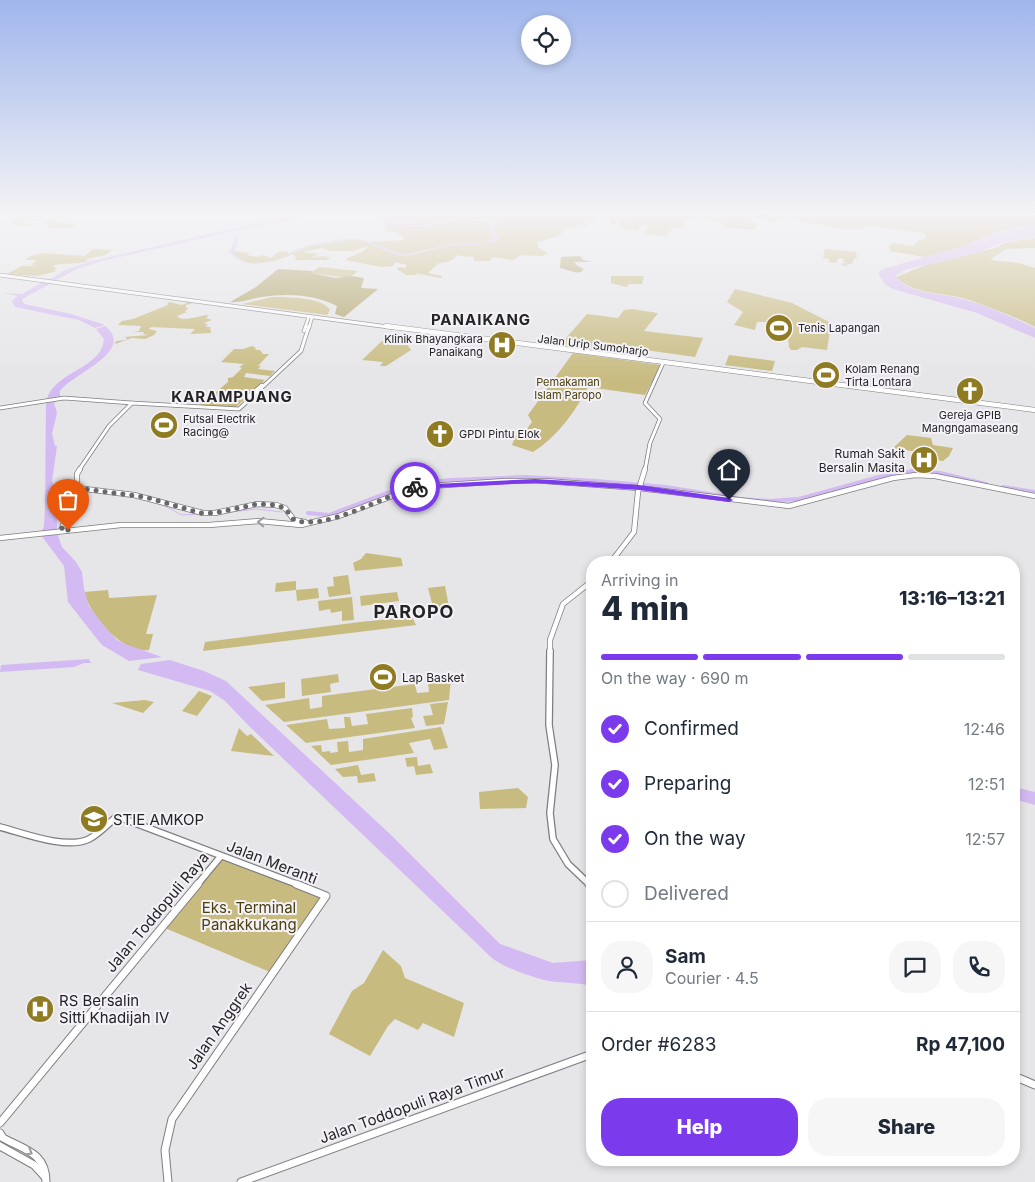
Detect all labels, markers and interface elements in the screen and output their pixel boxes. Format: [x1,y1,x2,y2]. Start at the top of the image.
map controls [521,15,571,65]
button: locate [521,15,571,65]
district label: PANAIKANG [431,310,531,329]
sports icon: Tenis Lapangan [764,313,794,343]
place label: Tenis Lapangan [798,321,880,335]
hospital icon: Klinik Bhayangkara Panaikang [487,330,517,360]
street label: Jalan Urip Sumoharjo [537,331,650,359]
place label: Klinik Bhayangkara Panaikang [384,332,483,359]
sports icon: Kolam Renang Tirta Lontara [811,360,841,390]
place label: Kolam Renang Tirta Lontara [845,362,919,389]
park label: Pemakaman Islam Paropo [534,375,602,402]
church icon: Gereja GPIB Mangngamaseang [955,376,985,406]
district label: KARAMPUANG [171,387,293,406]
place label: Gereja GPIB Mangngamaseang [922,408,1018,435]
sports icon: Futsal Electrik Racing@ [149,410,179,440]
place label: Futsal Electrik Racing@ [183,412,255,439]
church icon: GPDI Pintu Elok [425,419,455,449]
place label: GPDI Pintu Elok [459,427,540,441]
hospital icon: Rumah Sakit Bersalin Masita [909,445,939,475]
place label: Rumah Sakit Bersalin Masita [819,446,905,475]
pin [708,449,750,500]
icon: home [715,456,743,484]
courier [390,462,440,512]
icon: bike [401,473,429,501]
pin [47,479,89,530]
icon: bag [54,486,82,514]
one-way arrow [257,516,265,527]
text: Arriving in [601,570,678,590]
text: 13:16–13:21 [899,587,1005,610]
text: 4 min [601,589,689,628]
district label: PAROPO [374,601,454,622]
sports icon: Lap Basket [368,662,398,692]
text: On the way · 690 m [601,668,749,688]
place label: Lap Basket [402,670,464,685]
icon: check [601,715,629,743]
text: Confirmed [644,717,739,740]
text: 12:46 [964,719,1005,739]
icon: check [601,770,629,798]
text: Preparing [644,772,731,795]
text: 12:51 [968,774,1005,794]
school or university icon: STIE AMKOP [79,804,109,834]
place label: STIE AMKOP [113,810,204,829]
icon: check [601,825,629,853]
text: On the way [644,827,746,850]
text: 12:57 [965,829,1005,849]
street label: Jalan Meranti [224,836,320,888]
street label: Jalan Toddopuli Raya [101,848,213,976]
text: Delivered [644,882,729,905]
park label: Eks. Terminal Panakkukang [201,898,297,934]
button: person [601,941,653,993]
button: chat [889,941,941,993]
button: phone [953,941,1005,993]
text: Sam [665,945,706,968]
text: Courier · 4.5 [665,968,759,988]
street label: Jalan Anggrek [182,978,257,1073]
place label: RS Bersalin Sitti Khadijah IV [59,991,169,1027]
hospital icon: RS Bersalin Sitti Khadijah IV [25,994,55,1024]
text: Order #6283 [601,1033,716,1056]
text: Rp 47,100 [916,1033,1005,1056]
street label: Jalan Toddopuli Raya Timur [317,1062,508,1147]
button: Help [601,1098,798,1156]
button: Share [808,1098,1005,1156]
one-way arrow [23,1146,32,1156]

